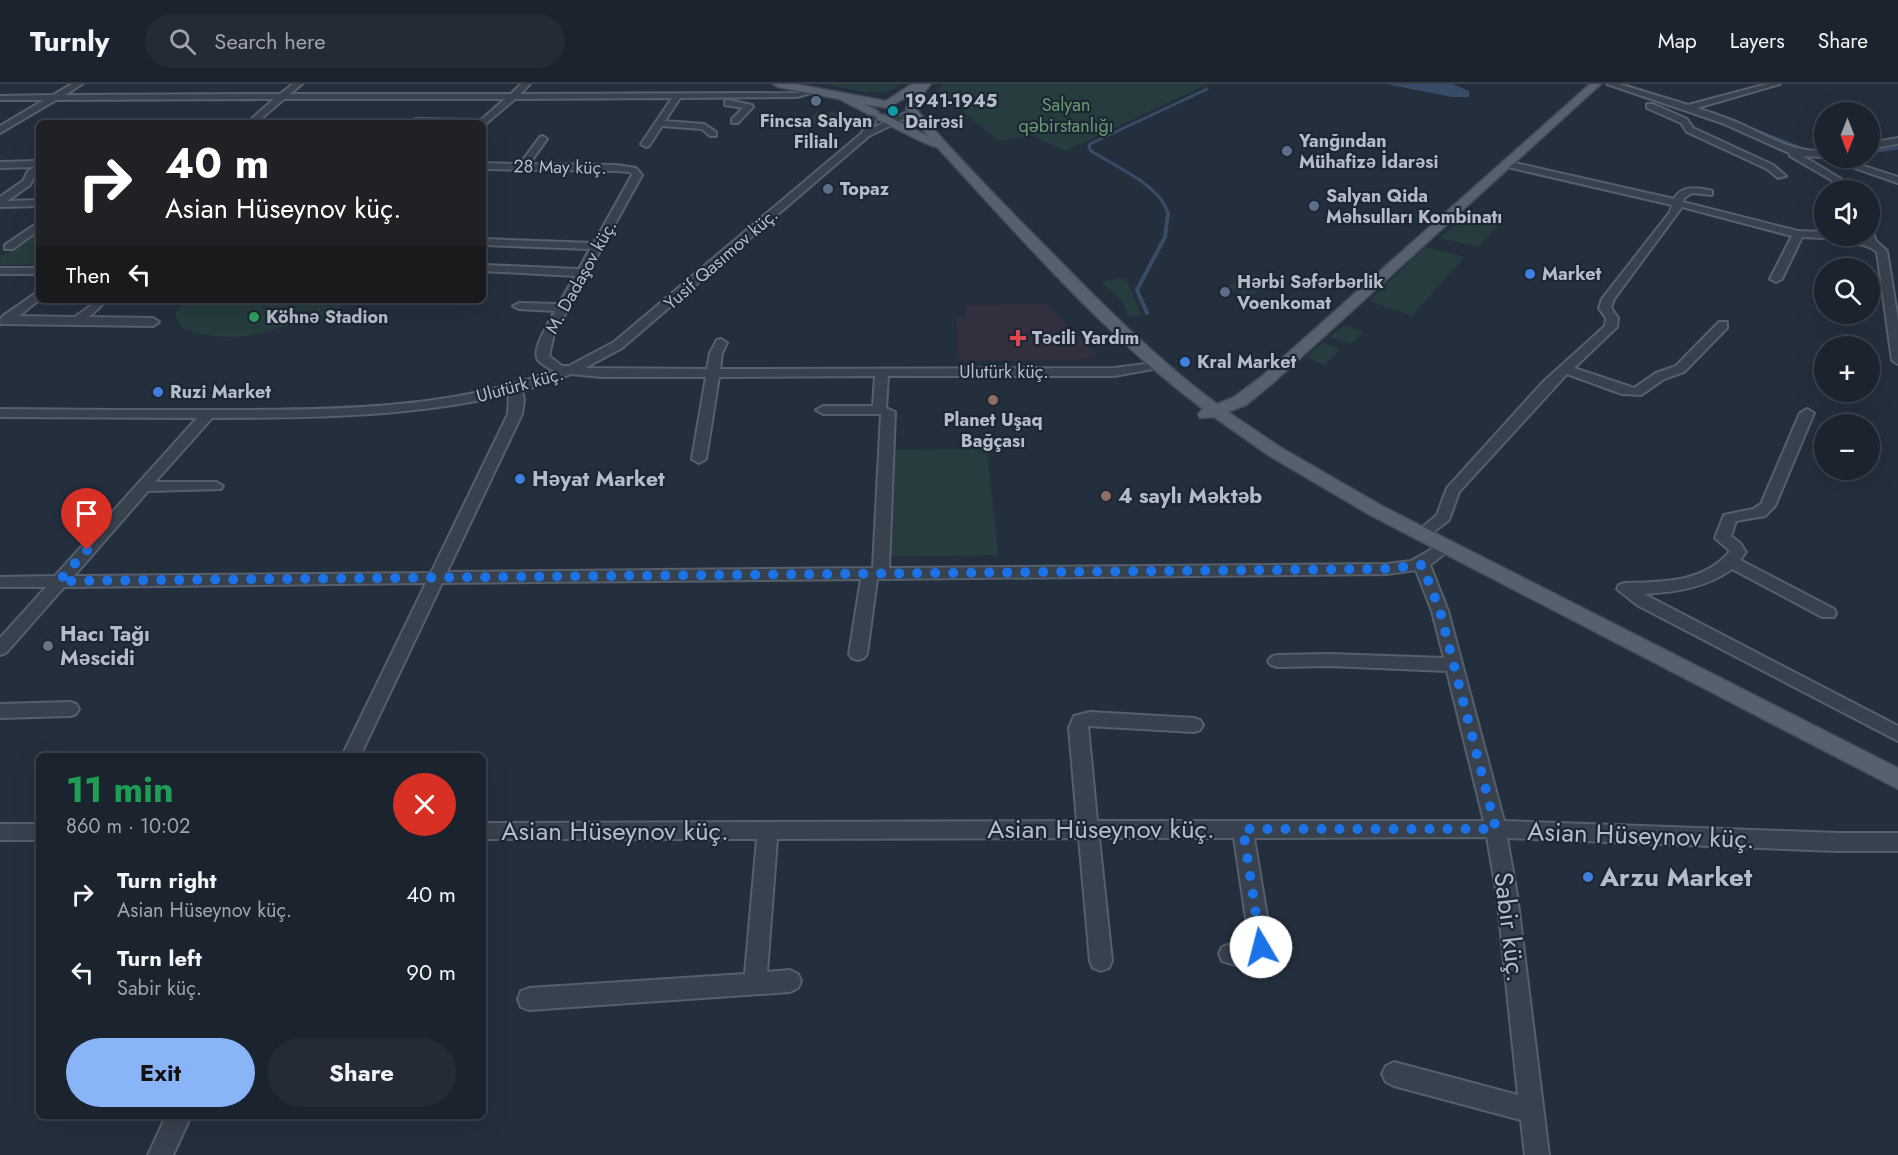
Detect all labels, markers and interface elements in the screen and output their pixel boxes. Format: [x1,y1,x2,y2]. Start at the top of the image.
search box [145,14,565,68]
text: Turnly [30,21,109,62]
icon: search [166,25,199,58]
text: Search here [214,25,326,57]
text: Map [1658,26,1697,56]
text: Layers [1730,26,1785,56]
text: Share [1818,26,1868,56]
place label: 1941-1945 Dairəsi [905,88,997,135]
park label: Salyan qəbirstanlığı [1019,92,1113,139]
marker: Fincsa Salyan Filialı [809,94,823,108]
north arrow [1814,102,1880,168]
map controls [1814,102,1880,480]
marker: 1941-1945 Dairəsi [886,104,900,118]
place label: Fincsa Salyan Filialı [760,108,872,155]
place label: Yanğından Mühafizə İdarəsi [1298,128,1438,175]
text: 40 m [165,133,269,194]
icon: right [66,144,144,222]
marker: Yanğından Mühafizə İdarəsi [1280,144,1294,158]
street label: 28 May küç. [513,153,607,181]
place label: Topaz [840,176,890,202]
button: sound [1814,180,1880,246]
marker: Topaz [821,182,835,196]
place label: Salyan Qida Məhsulları Kombinatı [1326,183,1502,230]
text: Asian Hüseynov küç. [165,189,401,228]
marker: Salyan Qida Məhsulları Kombinatı [1307,199,1321,213]
street label: Yusif Qasımov küç. [658,202,784,316]
street label: M. Dadaşov küç. [539,215,623,339]
icon: left [123,258,156,291]
button: search [1814,258,1880,324]
text: Then [66,259,111,291]
place label: Market [1542,261,1602,287]
marker: Market [1523,267,1537,281]
place label: Hərbi Səfərbərlik Voenkomat [1236,269,1384,316]
marker: Hərbi Səfərbərlik Voenkomat [1218,285,1232,299]
place label: Köhnə Stadion [266,304,388,330]
marker: Köhnə Stadion [247,310,261,324]
place label: Təcili Yardım [1032,325,1139,351]
marker: Təcili Yardım [1009,329,1027,347]
button: + [1814,336,1880,402]
place label: Kral Market [1197,349,1297,375]
marker: Kral Market [1178,355,1192,369]
street label: Ulutürk küç. [959,359,1049,385]
street label: Ulutürk küç. [473,361,567,409]
place label: Ruzi Market [170,379,271,405]
marker: Ruzi Market [151,385,165,399]
marker: Planet Uşaq Bağçası [986,393,1000,407]
place label: Planet Uşaq Bağçası [943,407,1043,454]
button: − [1814,414,1880,480]
place label: Həyat Market [532,464,665,494]
marker: Həyat Market [513,472,527,486]
place label: 4 saylı Məktəb [1118,481,1262,511]
pin [61,488,112,550]
marker: 4 saylı Məktəb [1099,489,1113,503]
icon: arrive [70,497,103,530]
place label: Hacı Tağı Məscidi [60,619,150,673]
marker: Hacı Tağı Məscidi [41,639,55,653]
text: 11 min [66,763,174,815]
button: close [393,773,456,836]
street label: Asian Hüseynov küç. [987,810,1215,848]
text: 860 m · 10:02 [66,812,190,841]
street label: Asian Hüseynov küç. [501,812,729,850]
street label: Asian Hüseynov küç. [1527,812,1755,858]
place label: Arzu Market [1599,858,1753,896]
text: Turn right [117,864,217,896]
street label: Sabir küç. [1484,870,1536,984]
marker: Arzu Market [1581,870,1595,884]
icon: right [66,878,99,911]
text: 40 m [406,878,456,910]
text: Asian Hüseynov küç. [117,896,292,925]
position arrow [1229,915,1293,979]
text: Turn left [117,942,202,974]
icon: left [66,956,99,989]
text: 90 m [406,956,456,988]
text: Sabir küç. [117,974,202,1003]
button: Exit [66,1038,255,1107]
button: Share [267,1038,456,1107]

